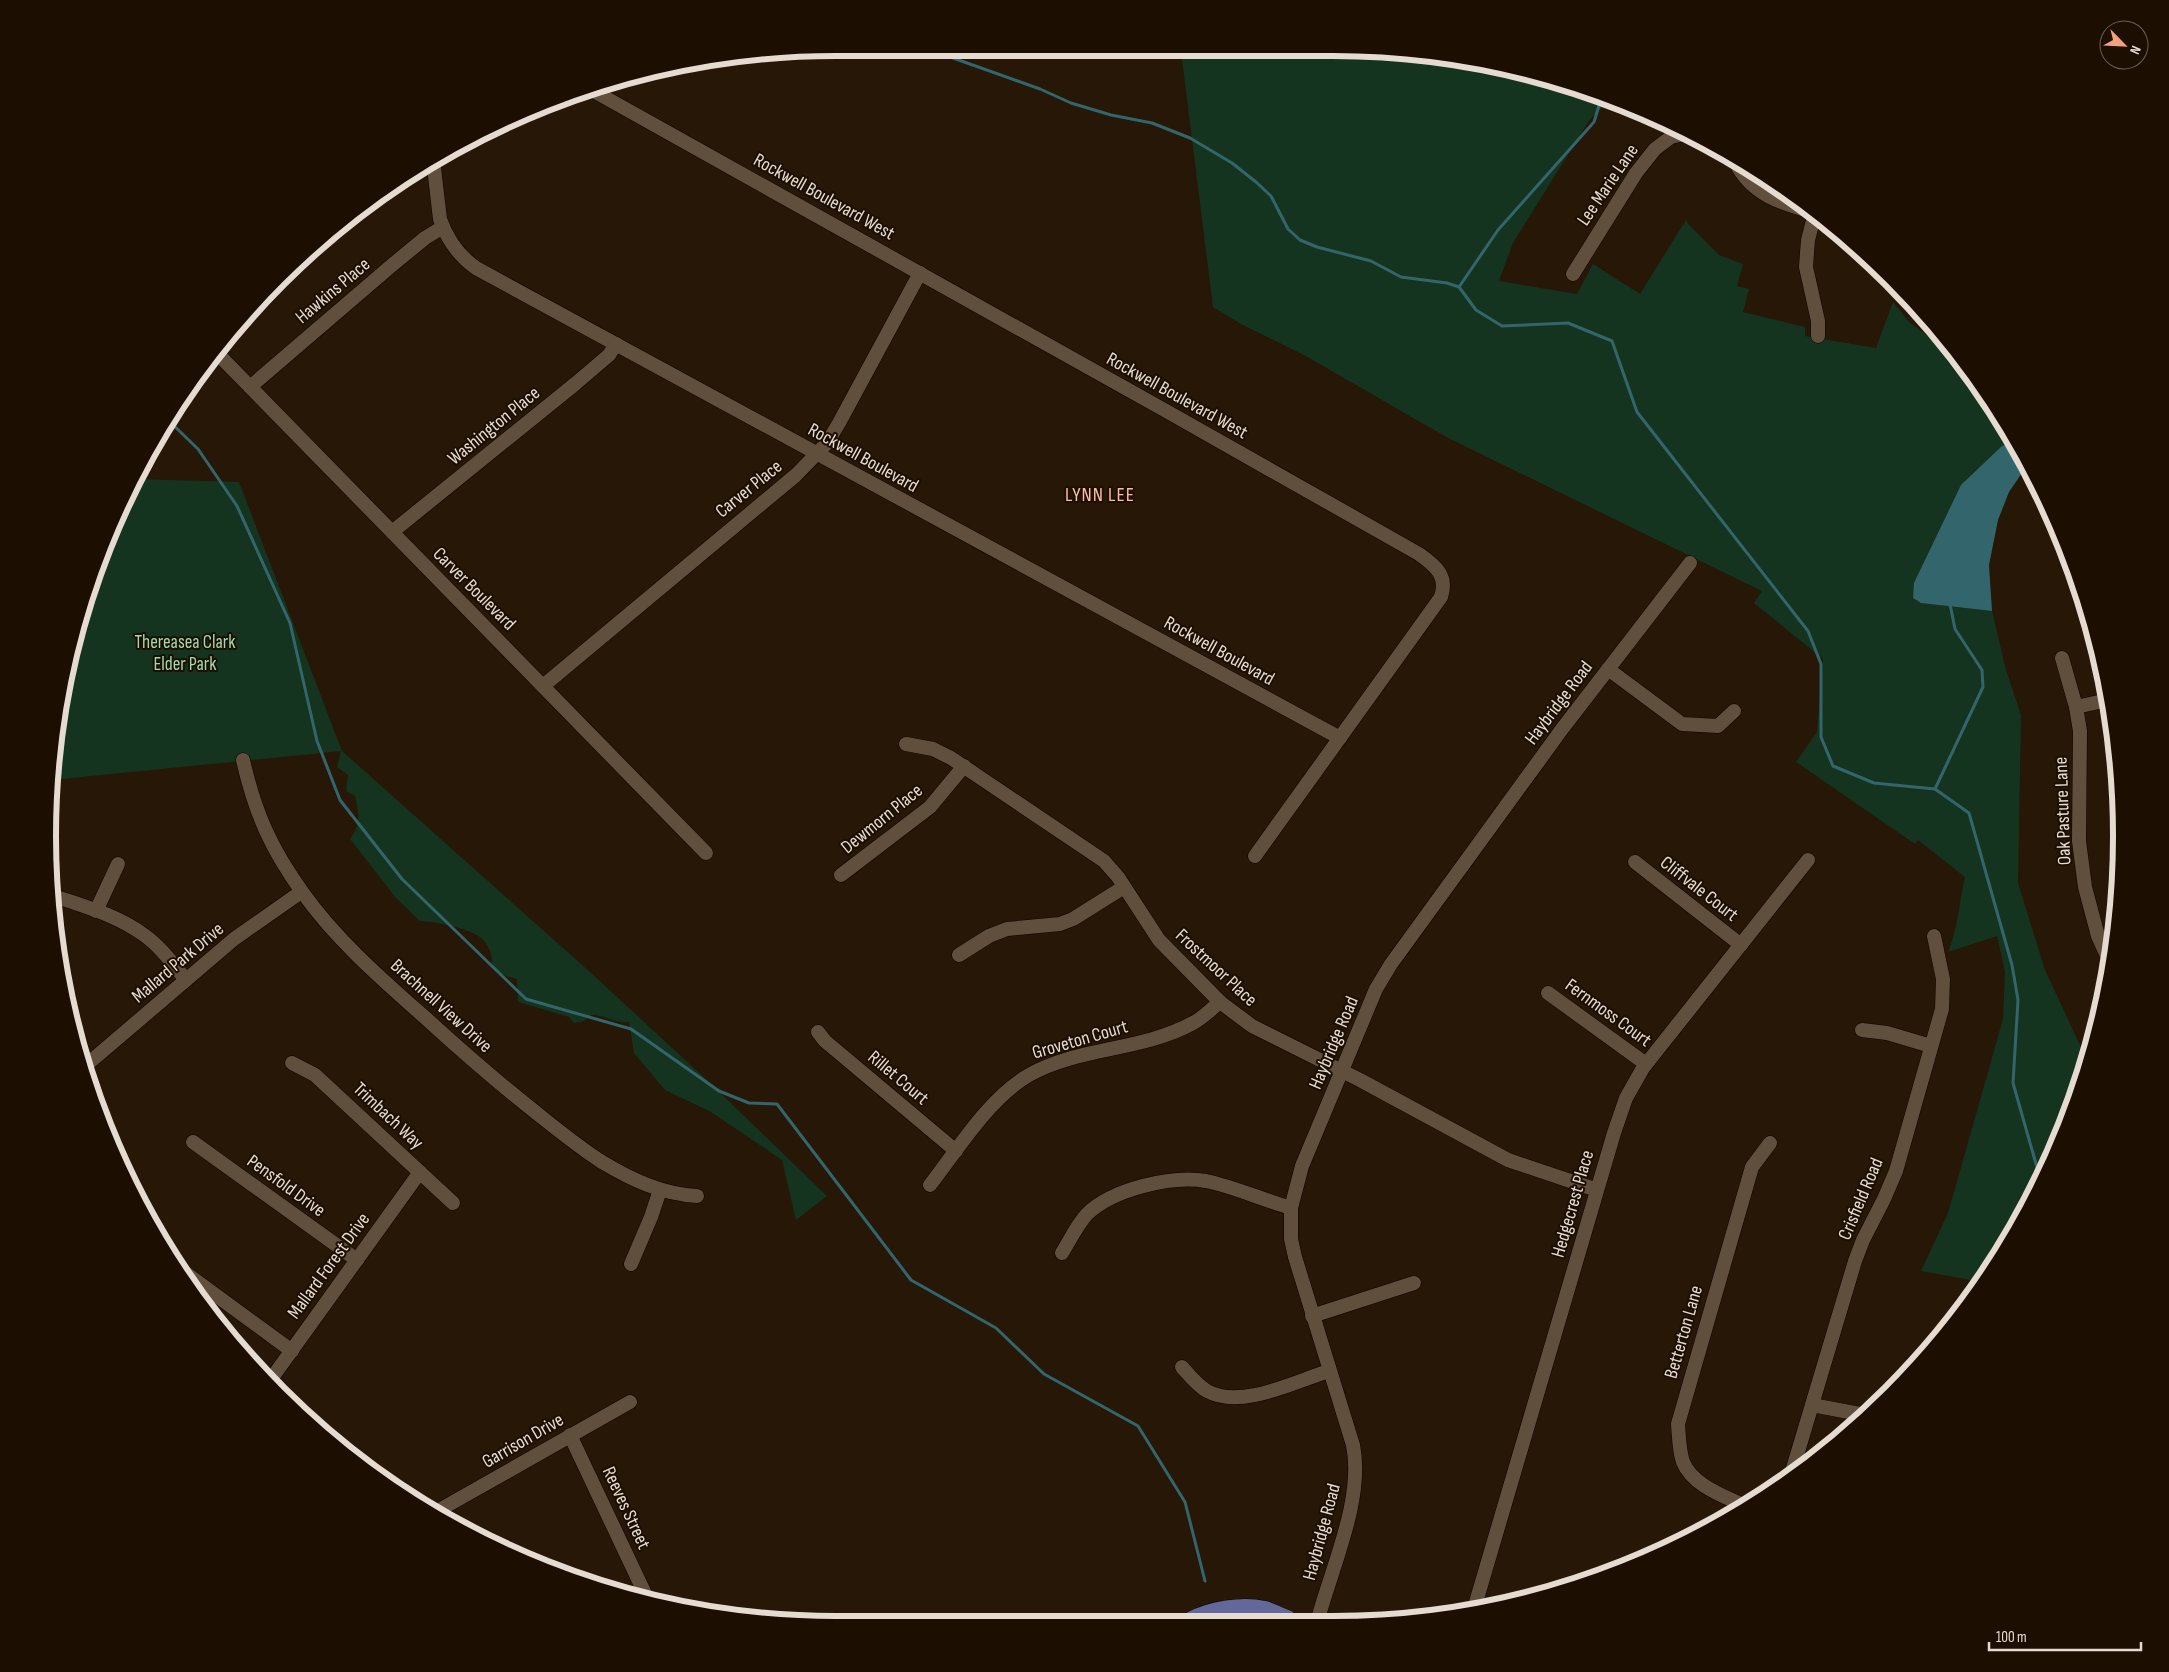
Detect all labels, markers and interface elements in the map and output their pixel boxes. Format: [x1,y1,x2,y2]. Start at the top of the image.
north arrow [2099,20,2149,70]
text: N [2126,43,2145,57]
street label: Lee Marie Lane [1572,140,1644,230]
street label: Rockwell Boulevard West [749,149,899,245]
street label: Hawkins Place [291,253,375,329]
street label: Rockwell Boulevard West [1102,348,1252,444]
street label: Washington Place [443,382,545,470]
street label: Rockwell Boulevard [804,418,922,498]
street label: Carver Place [711,455,787,523]
district label: LYNN LEE [1065,483,1135,507]
street label: Carver Boulevard [428,543,520,635]
street label: Rockwell Boulevard [1160,611,1278,691]
park label: Thereasea Clark Elder Park [135,631,236,676]
street label: Haybridge Road [1520,657,1598,749]
street label: Oak Pasture Lane [2050,756,2076,866]
street label: Dewmorn Place [837,779,927,859]
street label: Cliffvale Court [1655,851,1743,927]
street label: Mallard Park Drive [127,918,229,1008]
street label: Frostmoor Place [1170,924,1262,1012]
street label: Brachnell View Drive [385,954,497,1058]
street label: Fernmoss Court [1560,974,1656,1052]
street label: Haybridge Road [1304,993,1364,1093]
street label: Groveton Court [1030,1015,1131,1065]
street label: Rillet Court [863,1046,933,1110]
street label: Trimbach Way [348,1078,428,1155]
street label: Hedgecrest Place [1547,1148,1599,1260]
street label: Pensfold Drive [242,1150,330,1222]
street label: Crisfield Road [1833,1154,1889,1244]
street label: Mallard Forest Drive [283,1208,375,1324]
street label: Betterton Lane [1660,1283,1708,1381]
street label: Garrison Drive [478,1408,568,1474]
street label: Reeves Street [597,1463,655,1553]
street label: Haybridge Road [1298,1481,1346,1583]
scale bar [1989,1620,2142,1652]
text: 100 m [1996,1628,2027,1647]

